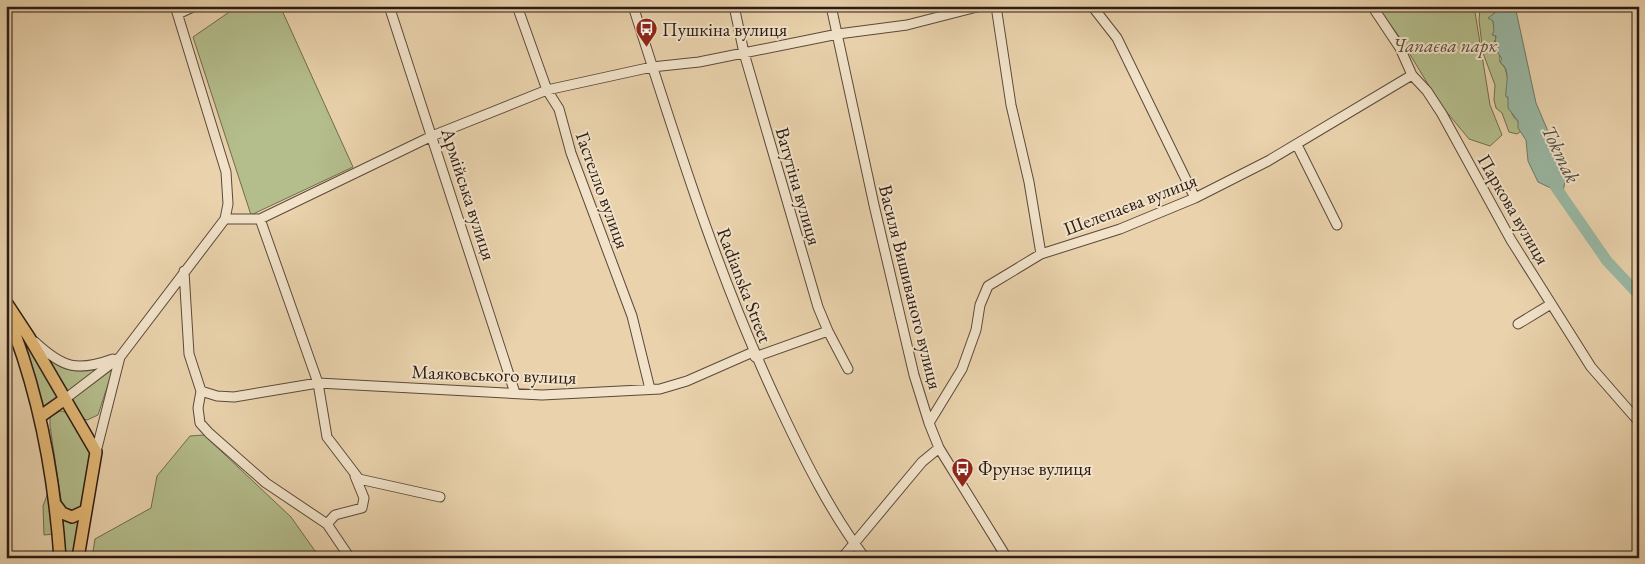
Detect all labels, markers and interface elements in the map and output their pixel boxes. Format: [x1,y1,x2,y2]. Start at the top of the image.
bus stop icon: Пушкіна вулиця [634,17,658,48]
place label: Пушкіна вулиця [662,17,788,42]
park label: Чапаєва парк [1393,33,1498,58]
water label: Tokmak [1536,121,1586,187]
street label: Армійська вулиця [435,124,502,264]
street label: Ватутіна вулиця [770,124,827,249]
street label: Гастелло вулиця [570,128,635,253]
street label: Паркова вулиця [1472,149,1556,270]
street label: Шелепаєва вулиця [1060,167,1201,241]
street label: Василя Вишиваного вулиця [873,182,948,392]
street label: Radianska Street [711,224,778,346]
street label: Маяковського вулиця [411,359,577,390]
bus stop icon: Фрунзе вулиця [950,456,974,487]
place label: Фрунзе вулиця [978,456,1092,481]

